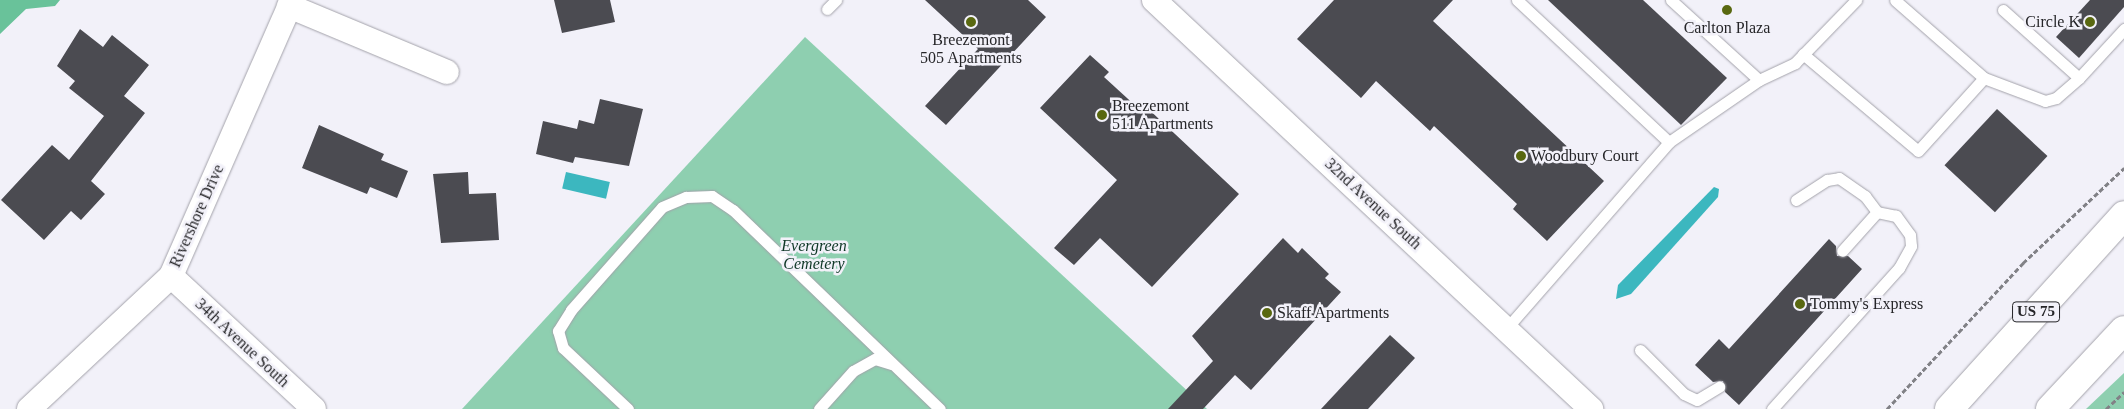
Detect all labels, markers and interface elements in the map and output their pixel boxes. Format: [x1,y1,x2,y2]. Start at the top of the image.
marker: Carlton Plaza [1721,4,1733,16]
place label: Circle K [2025,12,2080,32]
marker: Breezemont 505 Apartments [965,16,977,28]
marker: Circle K [2084,16,2096,28]
place label: Carlton Plaza [1684,18,1770,38]
place label: Breezemont 505 Apartments [920,30,1022,68]
place label: Breezemont 511 Apartments [1112,96,1214,134]
marker: Breezemont 511 Apartments [1096,109,1108,121]
place label: Woodbury Court [1531,146,1639,166]
marker: Woodbury Court [1515,150,1527,162]
street label: 32nd Avenue South [1320,154,1426,254]
street label: Rivershore Drive [166,162,228,270]
park label: Evergreen Cemetery [781,236,847,274]
street label: 34th Avenue South [191,294,293,392]
place label: Tommy's Express [1810,294,1923,314]
marker: Tommy's Express [1794,298,1806,310]
road number: US 75 [2011,300,2061,324]
place label: Skaff Apartments [1277,303,1390,323]
marker: Skaff Apartments [1261,307,1273,319]

